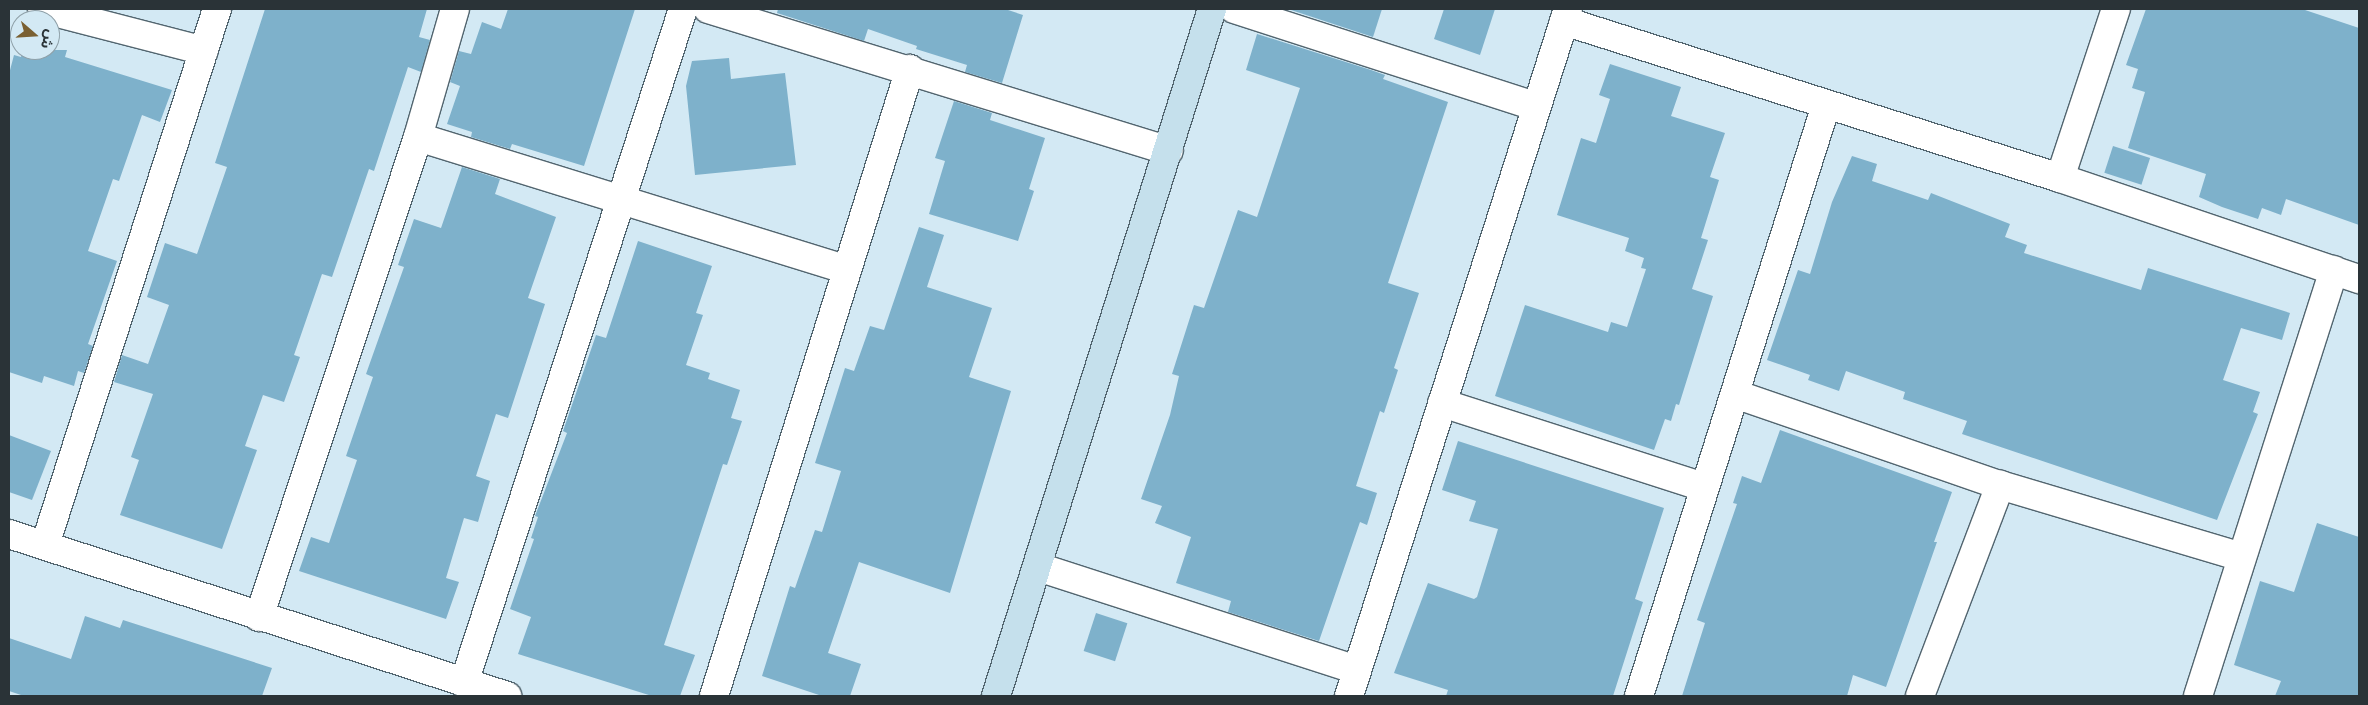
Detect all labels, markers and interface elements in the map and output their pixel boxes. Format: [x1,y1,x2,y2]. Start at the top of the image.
north arrow [10,10,60,60]
text: ش [37,28,61,52]

